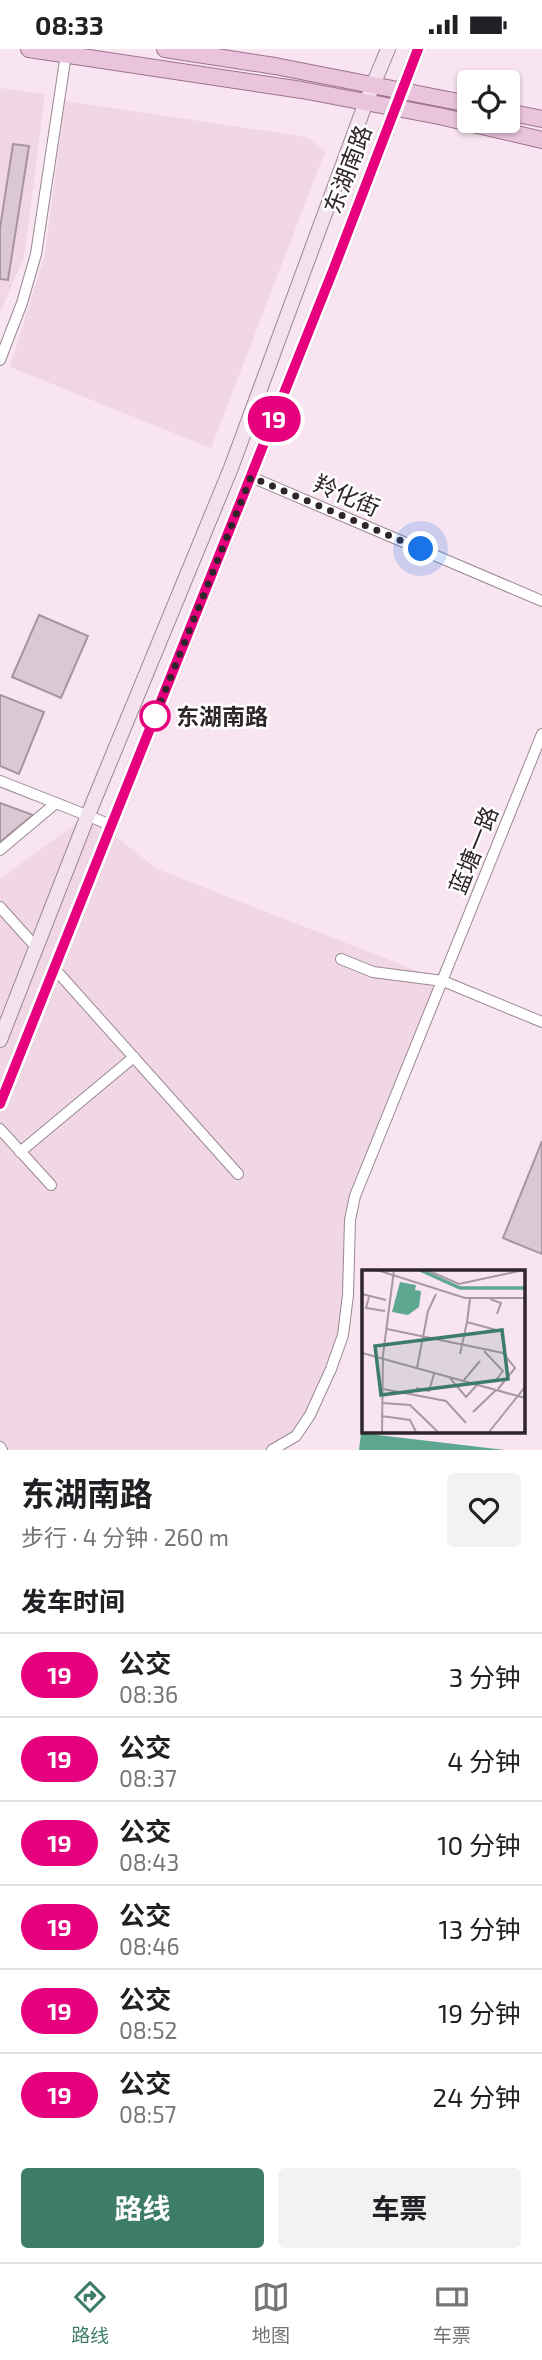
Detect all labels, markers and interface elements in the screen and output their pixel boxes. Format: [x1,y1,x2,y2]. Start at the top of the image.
text: 08:33 [35,9,104,40]
map controls [457,70,520,133]
button: locate [457,70,520,133]
street label: 东湖南路 [317,121,377,217]
line badge: 19 [243,396,306,442]
text: 19 [262,404,286,433]
street label: 羚化街 [310,469,384,521]
your location [403,531,438,566]
marker: 东湖南路 [140,701,170,731]
place label: 东湖南路 [176,702,268,730]
street label: 蓝塘一路 [443,802,503,898]
inset map [362,1270,524,1433]
text: 东湖南路 [21,1473,153,1513]
button: heart [447,1473,521,1547]
text: 步行 · 4 分钟 · 260 m [21,1523,229,1551]
text: 发车时间 [21,1585,125,1616]
text: 公交 [119,1647,171,1678]
text: 19 [47,1660,72,1689]
text: 3 分钟 [449,1661,521,1692]
text: 08:36 [119,1680,178,1708]
text: 公交 [119,1731,171,1762]
text: 19 [47,1744,72,1773]
text: 4 分钟 [447,1745,521,1776]
text: 08:37 [119,1764,177,1792]
text: 公交 [119,1815,171,1846]
text: 19 [47,1828,72,1857]
text: 10 分钟 [437,1829,521,1860]
text: 08:43 [119,1848,179,1876]
text: 公交 [119,1899,171,1930]
text: 19 [47,1912,72,1941]
text: 13 分钟 [438,1913,521,1944]
text: 08:46 [119,1932,180,1960]
text: 公交 [119,1983,171,2014]
text: 19 [47,1996,72,2025]
text: 19 分钟 [438,1997,521,2028]
text: 08:52 [119,2016,178,2044]
text: 公交 [119,2067,171,2098]
text: 19 [47,2080,72,2109]
text: 24 分钟 [433,2081,521,2112]
text: 08:57 [119,2100,176,2128]
button: 路线 [21,2168,264,2248]
button: 车票 [278,2168,521,2248]
tab: 路线 [71,2278,109,2347]
tab: 地图 [252,2278,290,2347]
tab: 车票 [433,2278,471,2347]

